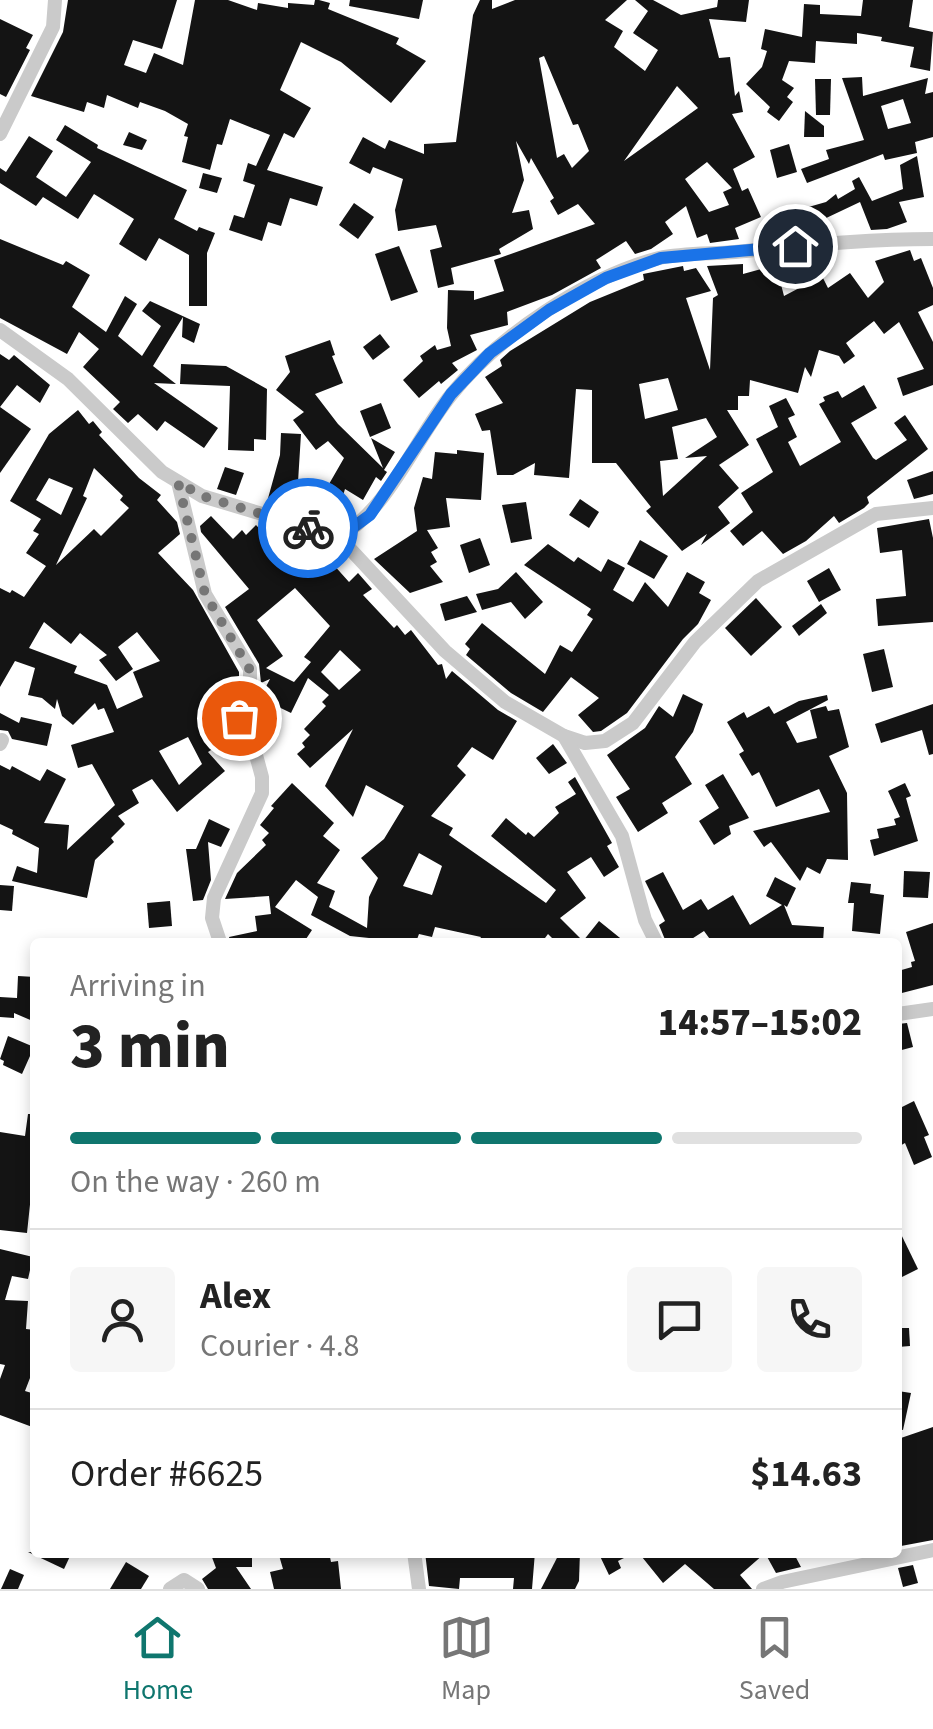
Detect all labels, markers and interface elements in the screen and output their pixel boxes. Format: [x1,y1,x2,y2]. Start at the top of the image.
pin [753,204,838,289]
icon: home [768,219,823,274]
courier [258,478,358,578]
icon: bike [281,501,336,556]
pin [197,676,282,761]
icon: bag [212,691,267,746]
text: Arriving in [70,963,206,1009]
text: 14:57–15:02 [658,996,862,1050]
text: 3 min [70,1000,230,1093]
text: On the way · 260 m [70,1159,321,1205]
button: person [70,1267,175,1372]
button: chat [627,1267,732,1372]
button: phone [757,1267,862,1372]
text: Alex [200,1269,271,1323]
text: Courier · 4.8 [200,1323,360,1369]
text: Order #6625 [70,1447,263,1501]
text: $14.63 [750,1447,862,1501]
tab: Home [123,1610,193,1710]
tab: Map [439,1610,494,1710]
tab: Saved [739,1610,810,1710]

